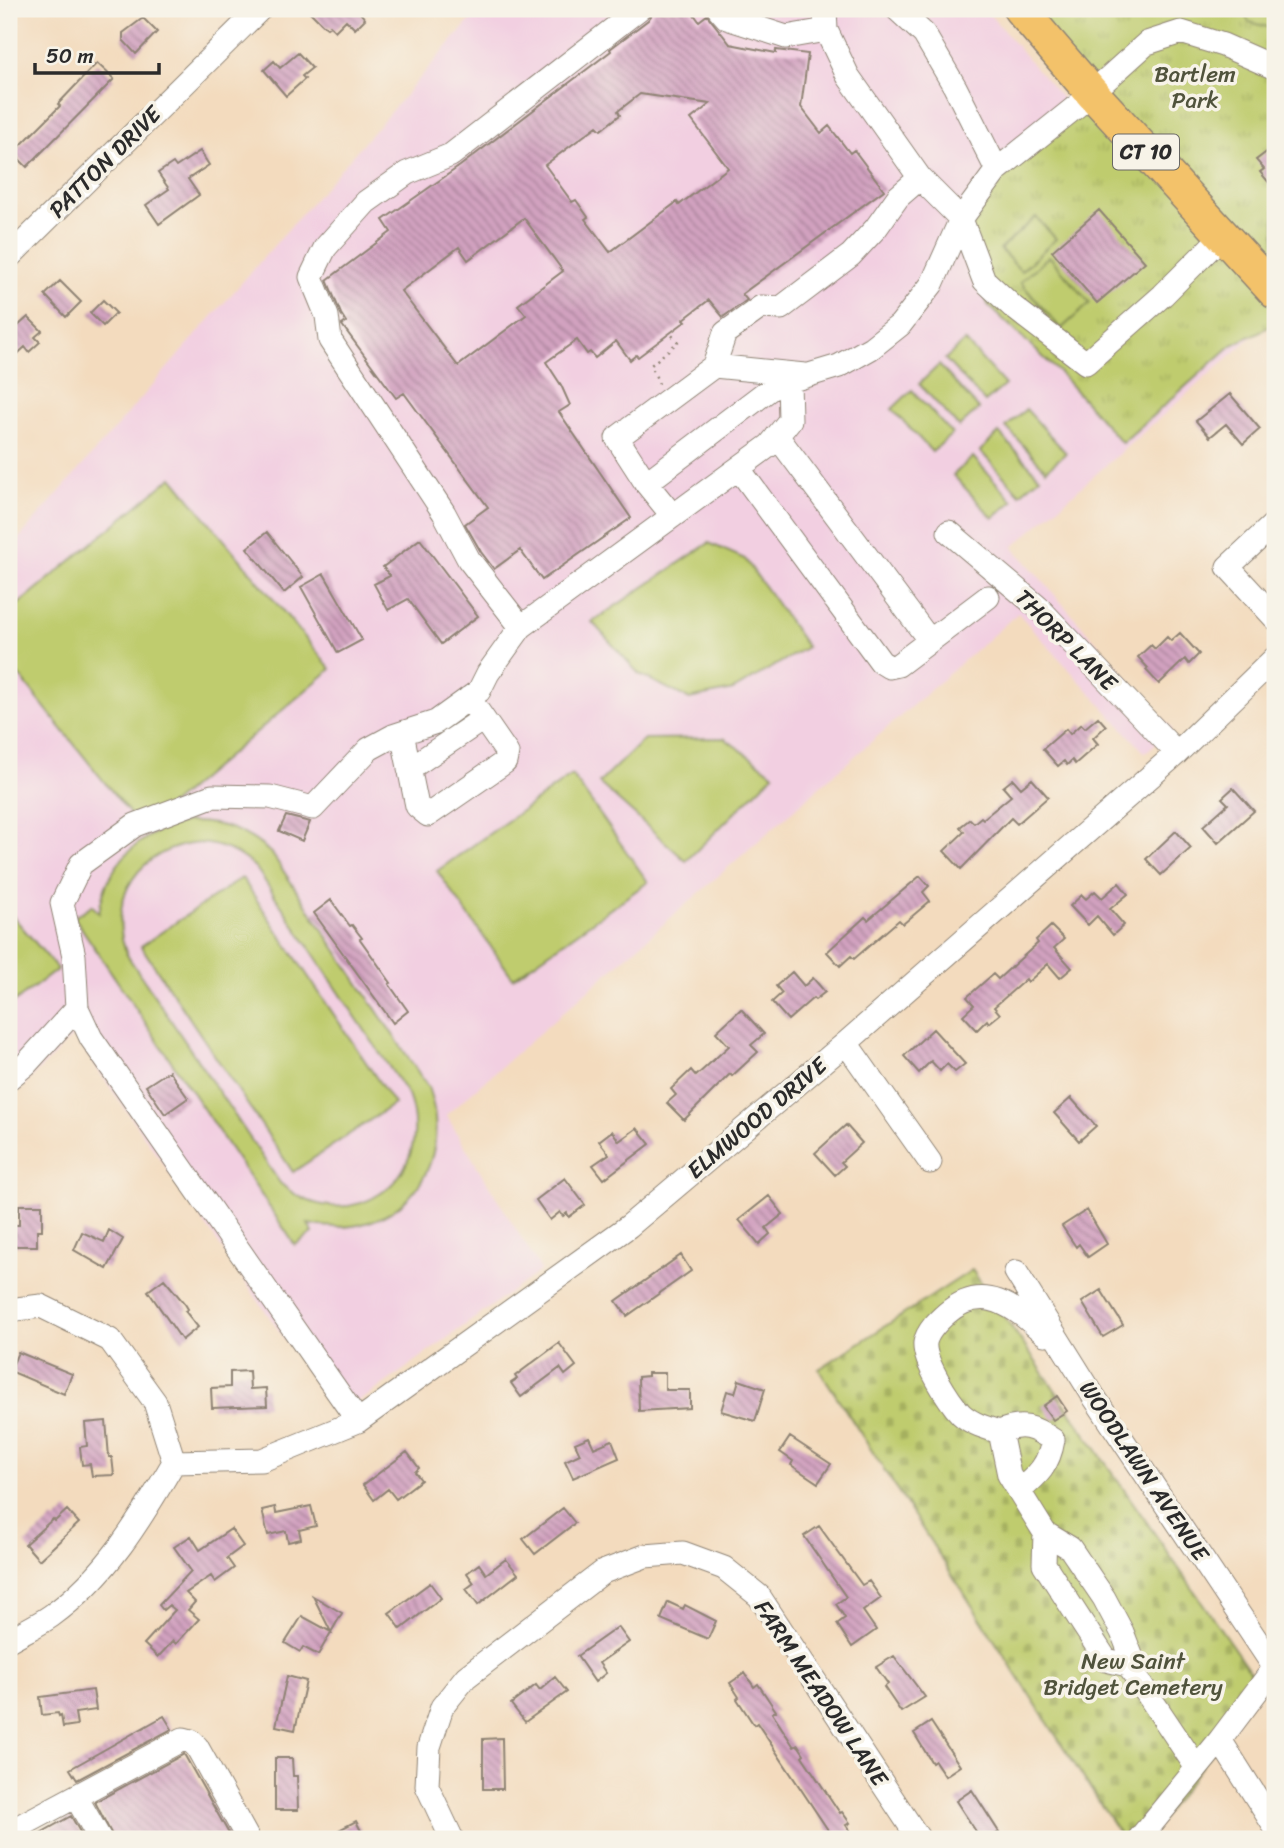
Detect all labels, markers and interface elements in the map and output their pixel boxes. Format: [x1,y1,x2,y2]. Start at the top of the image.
scale bar [35,32,159,76]
text: 50 m [46,37,94,75]
park label: Bartlem Park [1154,54,1236,121]
street label: PATTON DRIVE [39,95,172,228]
road number: CT 10 [1113,134,1179,170]
street label: THORP LANE [1005,579,1128,702]
street label: ELMWOOD DRIVE [677,1046,838,1190]
street label: WOODLAWN AVENUE [1068,1372,1221,1571]
street label: FARM MEADOW LANE [743,1591,900,1796]
park label: New Saint Bridget Cemetery [1043,1641,1223,1708]

